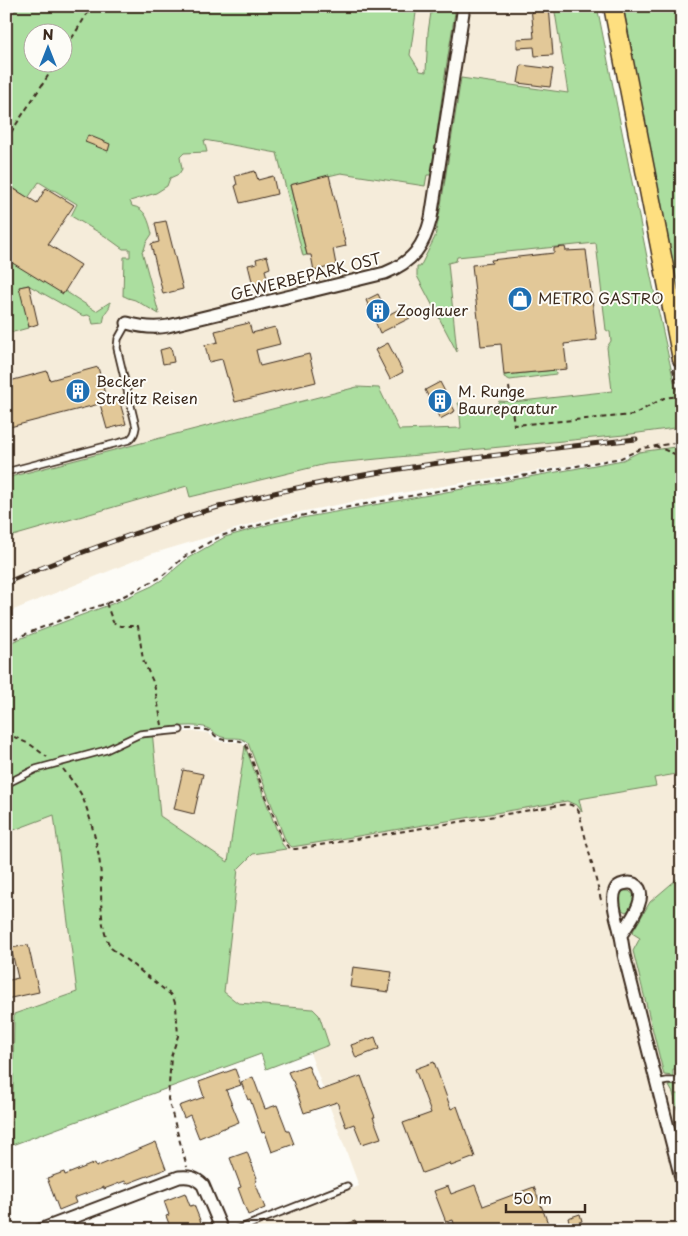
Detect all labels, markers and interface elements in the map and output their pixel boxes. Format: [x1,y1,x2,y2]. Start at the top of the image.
north arrow [22,22,72,72]
text: N [42,24,54,45]
street label: GEWERBEPARK OST [228,245,384,305]
shop icon: METRO GASTRO [507,286,533,312]
place label: METRO GASTRO [538,286,664,309]
building icon: Zooglauer [365,298,391,324]
place label: Zooglauer [396,298,468,321]
place label: Becker Strelitz Reisen [96,369,198,409]
building icon: Becker Strelitz Reisen [65,378,91,404]
place label: M. Runge Baureparatur [458,379,557,419]
building icon: M. Runge Baureparatur [427,388,453,414]
scale bar [506,1181,584,1213]
text: 50 m [513,1186,552,1209]

